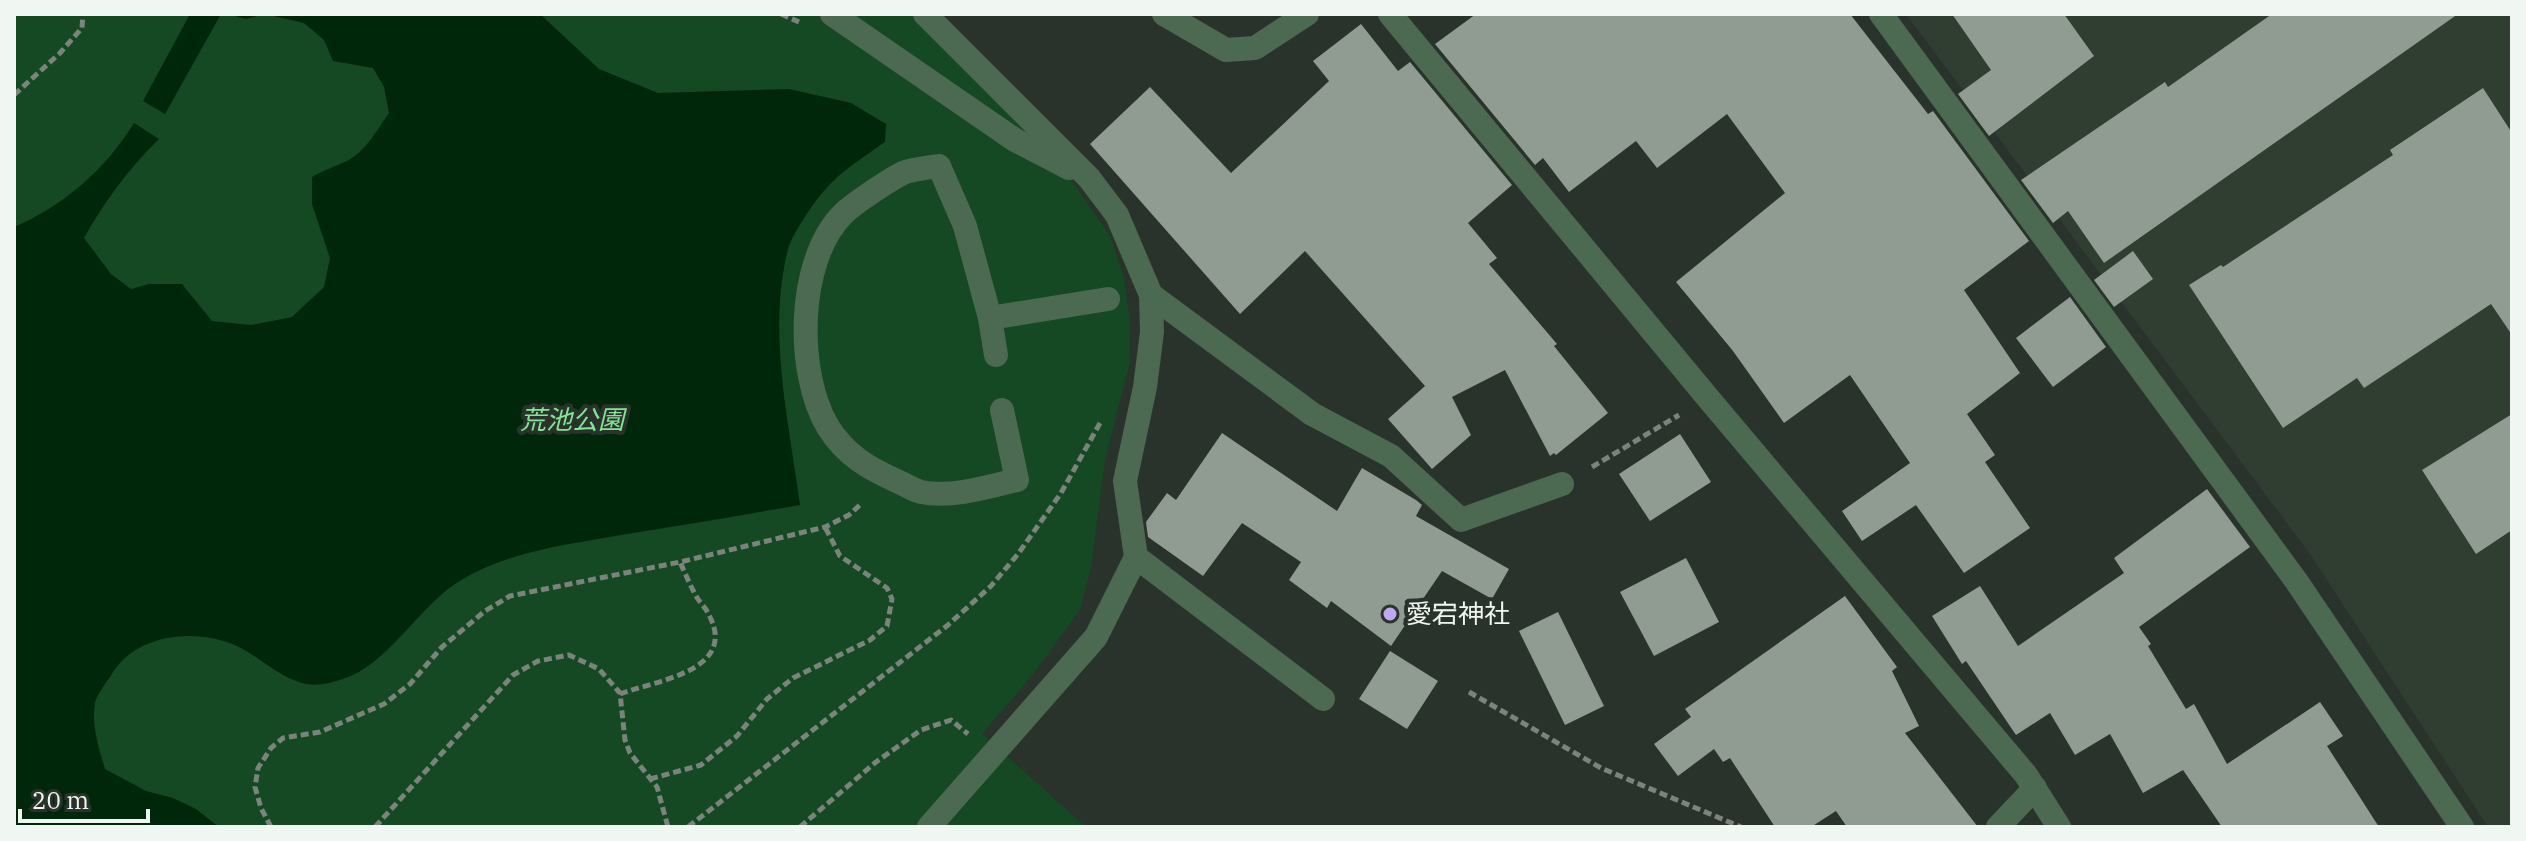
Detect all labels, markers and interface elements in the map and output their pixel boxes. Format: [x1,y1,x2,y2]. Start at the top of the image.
park label: 荒池公園 [520,402,628,436]
place label: 愛宕神社 [1406,596,1510,630]
marker: 愛宕神社 [1381,605,1399,623]
scale bar [20,773,148,823]
text: 20 m [32,784,89,816]

